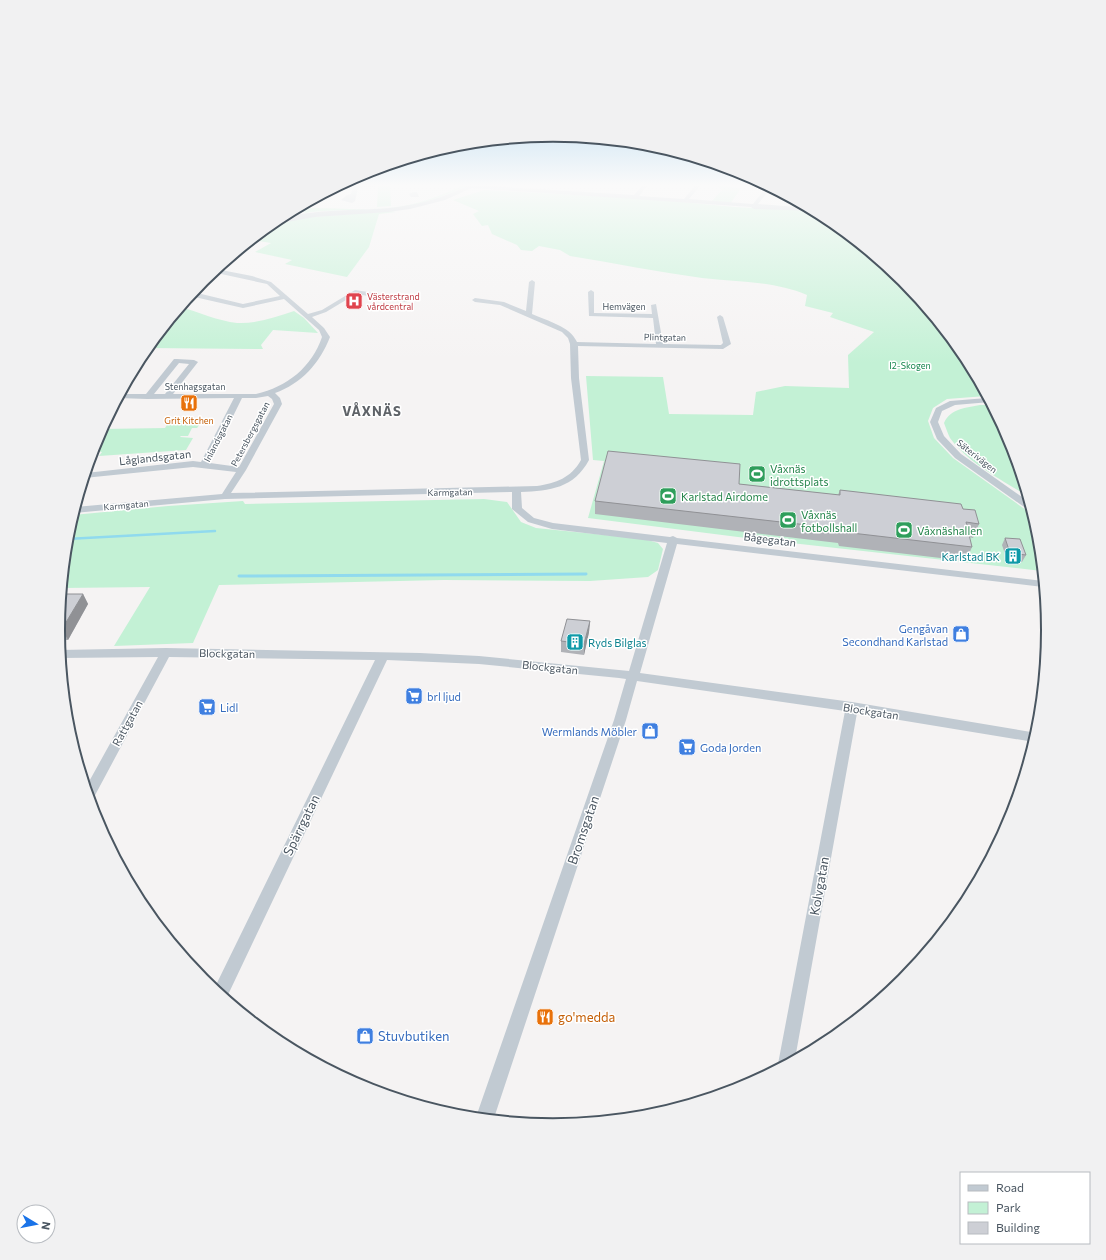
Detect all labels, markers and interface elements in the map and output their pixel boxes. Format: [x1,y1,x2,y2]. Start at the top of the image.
hospital icon: Västerstrand vårdcentral [344,291,364,311]
place label: Västerstrand vårdcentral [367,291,420,312]
street label: Hemvägen [602,301,646,312]
street label: Plintgatan [644,331,686,343]
park label: I2-Skogen [889,360,931,371]
street label: Stenhagsgatan [165,381,225,392]
restaurant icon: Grit Kitchen [179,393,199,413]
street label: Petersbergsgatan [228,400,272,468]
district label: VÅXNÄS [342,402,402,419]
street label: Inlandsgatan [201,412,235,464]
place label: Grit Kitchen [164,415,214,426]
street label: Säterivägen [955,437,999,475]
street label: Låglandsgatan [118,447,192,467]
place label: Våxnäs idrottsplats [770,462,828,488]
sports icon: Våxnäs idrottsplats [747,464,767,484]
street label: Karmgatan [427,486,473,498]
sports icon: Karlstad Airdome [658,486,678,506]
place label: Karlstad Airdome [681,490,768,503]
street label: Karmgatan [103,498,149,512]
place label: Våxnäs fotbollshall [801,508,857,534]
sports icon: Våxnäs fotbollshall [778,510,798,530]
sports icon: Våxnäshallen [894,520,914,540]
place label: Våxnäshallen [917,524,982,537]
street label: Bågegatan [743,529,797,549]
building icon: Karlstad BK [1003,546,1023,566]
place label: Karlstad BK [941,550,1001,563]
place label: Gengåvan Secondhand Karlstad [842,622,948,648]
shop icon: Gengåvan Secondhand Karlstad [951,624,971,644]
building icon: Ryds Bilglas [565,632,585,652]
place label: Ryds Bilglas [588,636,647,649]
street label: Blockgatan [199,646,255,660]
street label: Blockgatan [521,658,579,676]
supermarket icon: brl ljud [404,686,424,706]
place label: brl ljud [427,690,461,703]
supermarket icon: Lidl [197,697,217,717]
street label: Rattgatan [109,698,145,748]
street label: Blockgatan [842,700,900,722]
place label: Lidl [220,701,238,714]
shop icon: Wermlands Möbler [640,721,660,741]
place label: Wermlands Möbler [542,725,638,738]
supermarket icon: Goda Jorden [677,737,697,757]
place label: Goda Jorden [700,741,761,755]
street label: Spärrgatan [279,792,323,858]
street label: Bromsgatan [564,793,602,867]
street label: Kolvgatan [806,855,832,917]
restaurant icon: go'medda [535,1007,555,1027]
place label: go'medda [558,1009,615,1025]
shop icon: Stuvbutiken [355,1026,375,1046]
place label: Stuvbutiken [378,1028,449,1044]
legend [960,1172,1090,1244]
text: Road [996,1180,1024,1194]
text: Park [996,1200,1022,1214]
north arrow [16,1204,56,1244]
text: Building [996,1220,1040,1234]
text: N [39,1221,53,1231]

